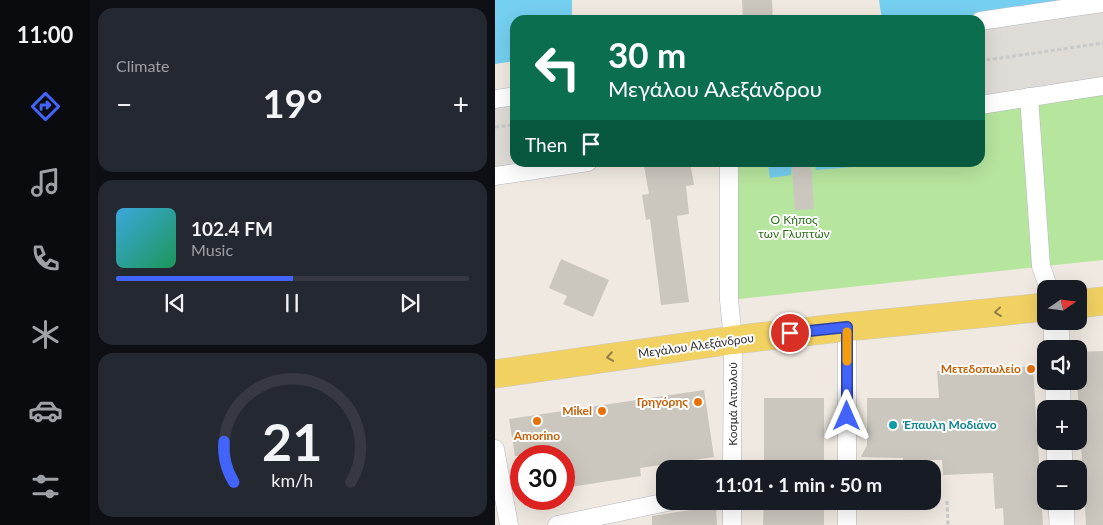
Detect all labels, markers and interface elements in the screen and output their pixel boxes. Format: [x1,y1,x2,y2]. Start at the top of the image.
text: 11:00 [17,21,73,48]
text: 30 m [608,33,686,75]
icon: left [525,35,590,100]
text: Climate [116,56,169,75]
text: Μεγάλου Αλεξάνδρου [608,75,822,102]
text: 19° [263,80,322,126]
text: − [116,87,132,121]
text: + [453,87,469,121]
icon: directions [28,89,63,124]
icon: arrive [577,130,605,158]
text: Then [525,133,567,156]
icon: music [28,165,63,200]
park label: Ο Κήπος των Γλυπτών [758,212,830,241]
text: 102.4 FM [191,217,273,240]
text: Music [191,240,233,259]
icon: phone [28,241,63,276]
north arrow [1037,280,1087,330]
map controls [1037,280,1087,510]
icon: previous [161,289,189,317]
icon: pause [278,289,306,317]
icon: next [396,289,424,317]
one-way arrow [993,306,1001,317]
pin [769,312,811,354]
icon: climate [28,317,63,352]
icon: arrive [776,319,804,347]
street label: Μεγάλου Αλεξάνδρου [637,330,755,361]
button: sound [1037,340,1087,390]
one-way arrow [606,352,615,362]
place label: Μετεδοπωλείο [941,361,1021,376]
street label: Κοσμά Αιτωλού [725,362,740,446]
marker: Μετεδοπωλείο [1025,363,1037,375]
position arrow [820,389,872,441]
icon: car [28,393,63,428]
place label: Γρηγόρης [637,394,688,409]
marker: Γρηγόρης [692,396,704,408]
button: + [1037,400,1087,450]
place label: Mikel [562,403,592,418]
marker: Mikel [596,405,608,417]
text: 21 [262,410,323,472]
marker: Amorino [531,415,543,427]
place label: Έπαυλη Μοδιάνο [902,417,997,432]
marker: Έπαυλη Μοδιάνο [887,419,899,431]
place label: Amorino [513,428,560,443]
speed limit sign: 30 [510,445,575,510]
button: − [1037,460,1087,510]
icon: filters [28,469,63,504]
text: km/h [272,469,313,491]
text: 11:01 · 1 min · 50 m [715,473,882,496]

